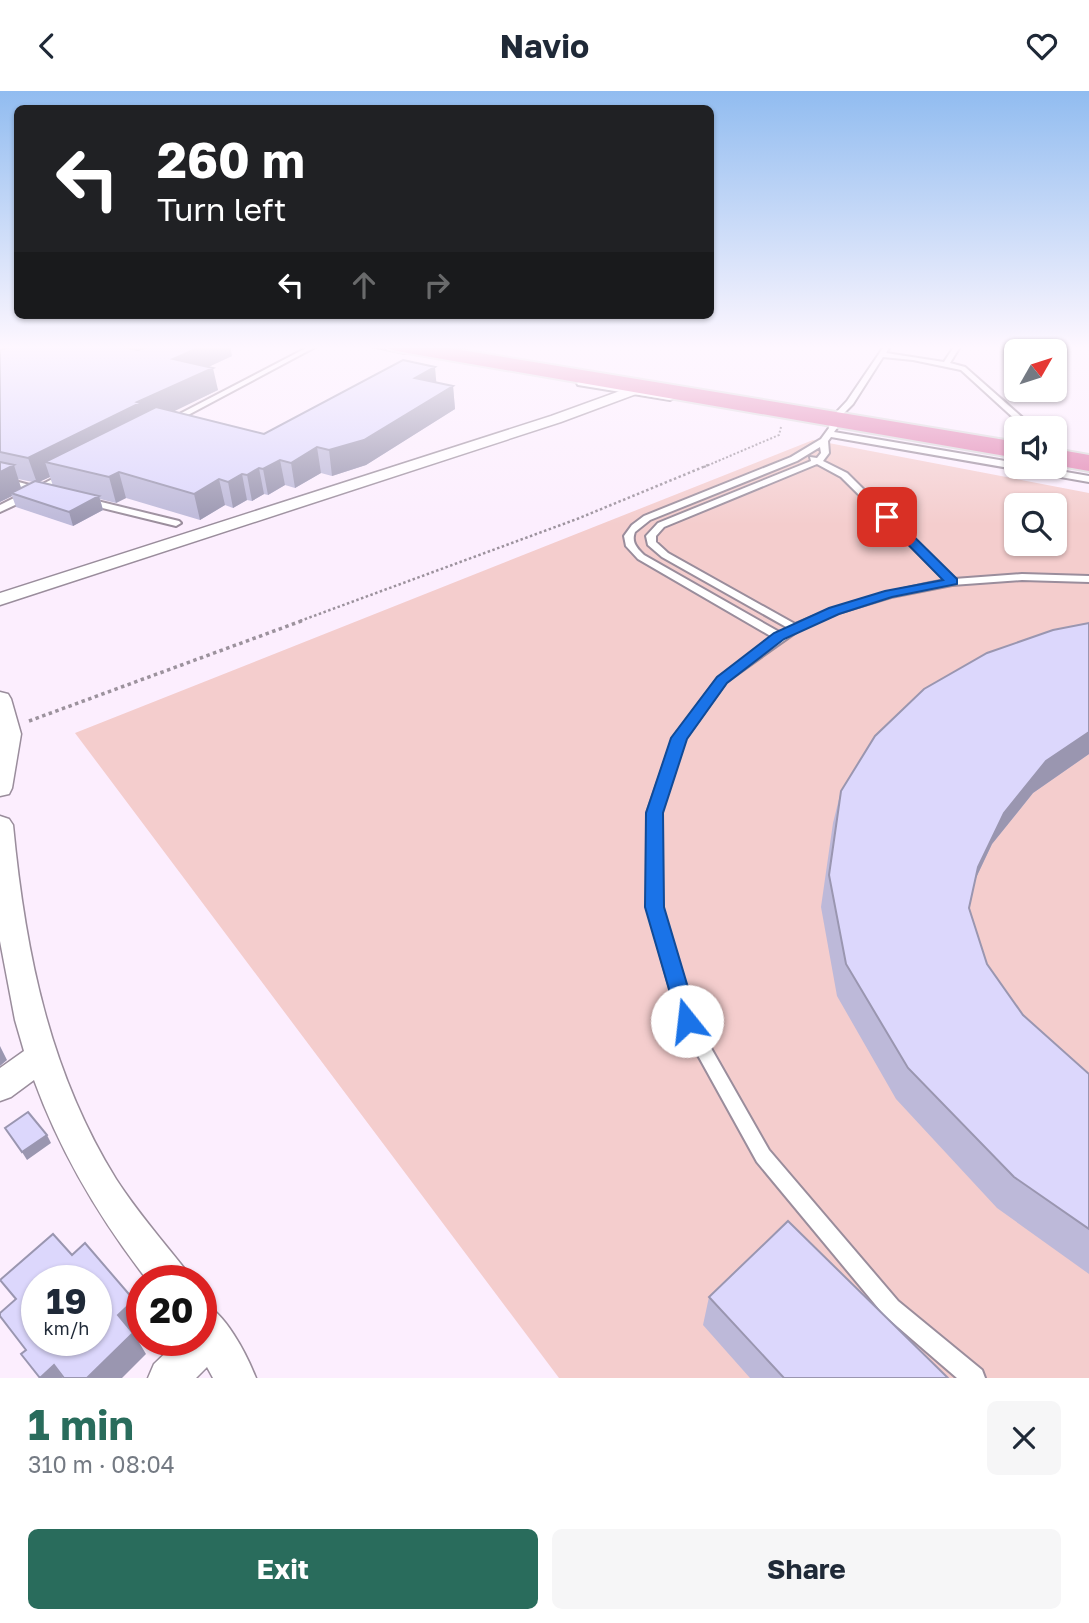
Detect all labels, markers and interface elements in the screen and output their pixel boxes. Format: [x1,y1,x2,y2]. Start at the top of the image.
icon: back [28,27,66,65]
text: Navio [500,27,589,65]
icon: heart [1023,27,1061,65]
text: 260 m [157,130,305,189]
icon: left [42,133,133,224]
text: Turn left [157,190,286,228]
icon: left [272,266,310,304]
icon: ahead [345,266,383,304]
icon: right [418,266,456,304]
north arrow [1004,339,1068,403]
map controls [1004,339,1067,556]
button: sound [1004,416,1067,479]
pin [857,487,917,547]
button: search [1004,493,1067,556]
icon: arrive [868,498,906,536]
position arrow [650,984,724,1058]
speed limit sign: 20 [126,1265,217,1356]
text: 19 [46,1280,87,1322]
text: km/h [44,1317,89,1339]
text: 1 min [28,1399,134,1449]
button: close [987,1401,1061,1475]
text: 310 m · 08:04 [28,1450,175,1478]
button: Exit [28,1529,538,1609]
button: Share [552,1529,1061,1609]

